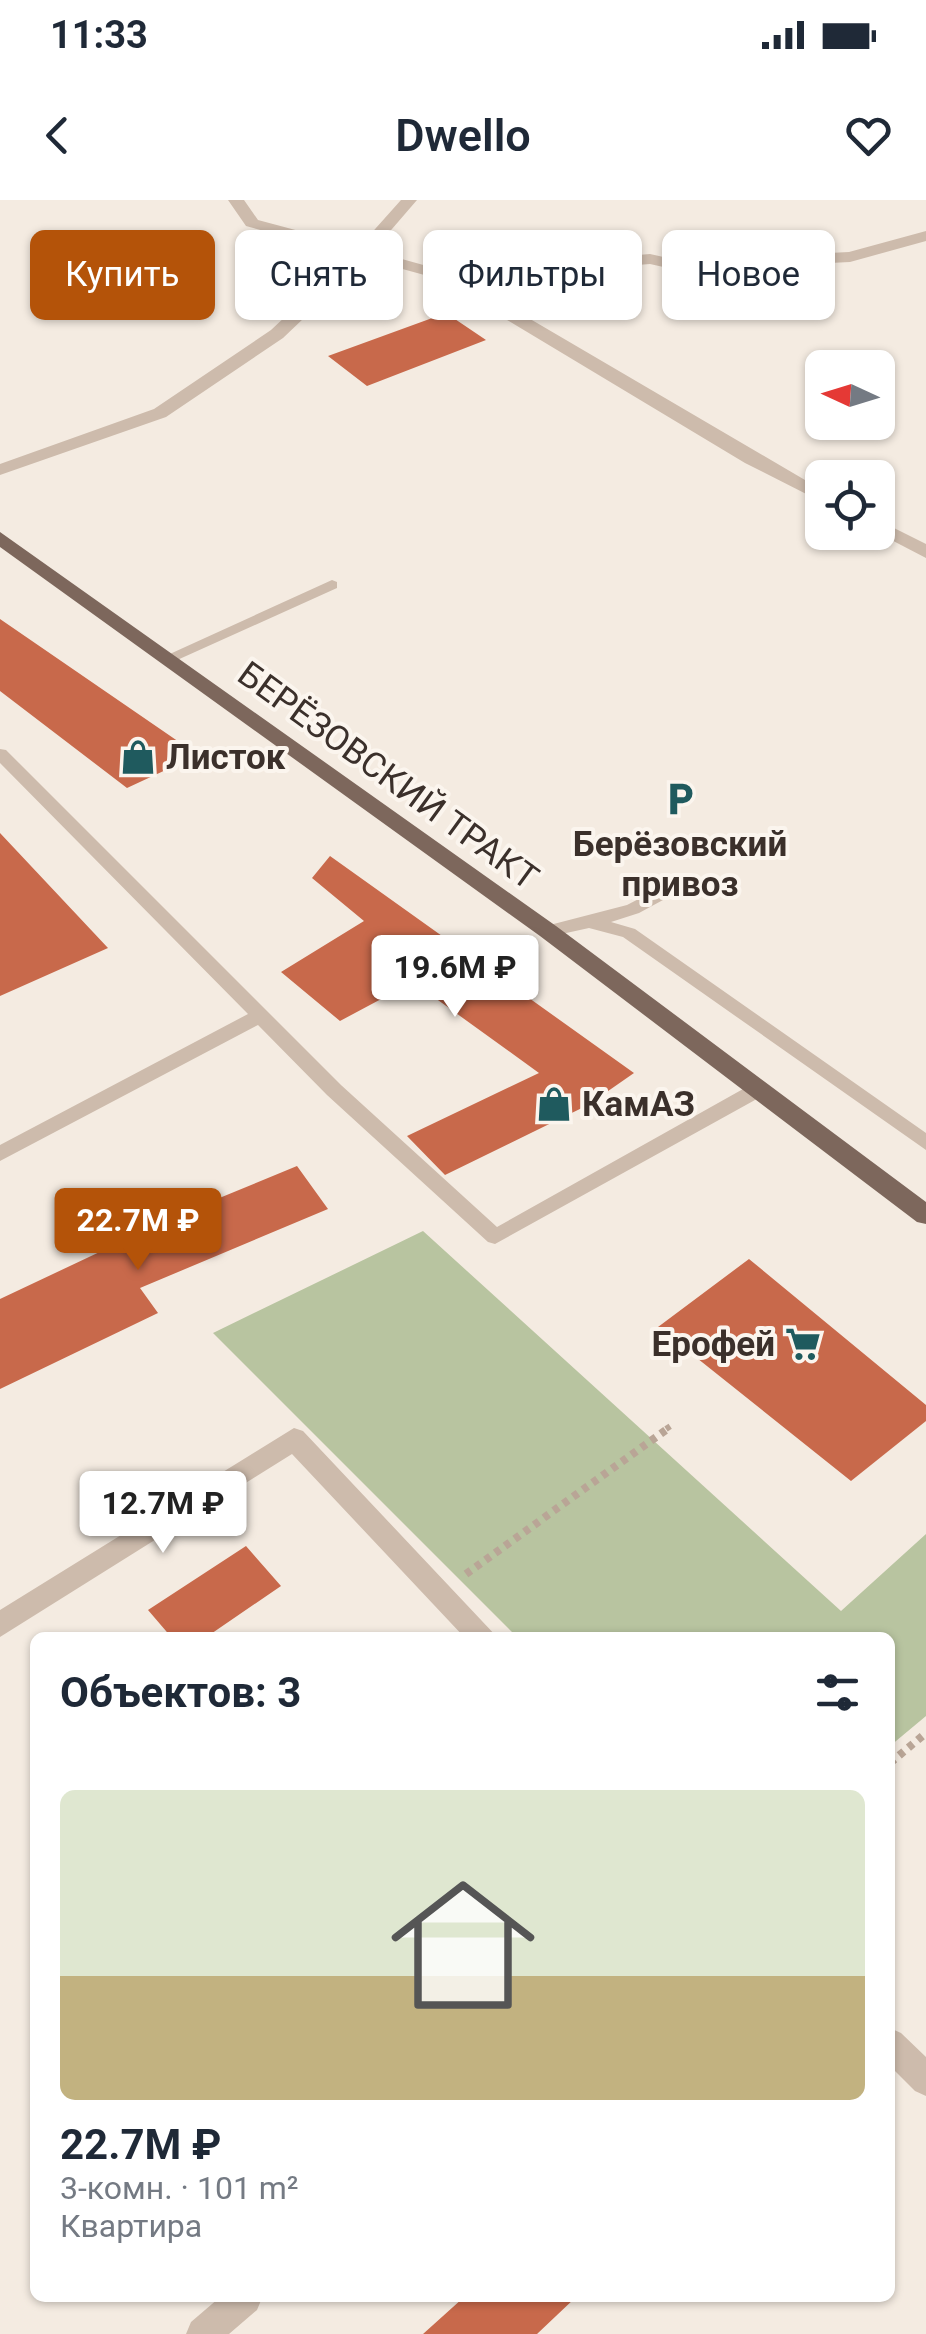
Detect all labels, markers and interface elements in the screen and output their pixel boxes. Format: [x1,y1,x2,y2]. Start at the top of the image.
text: 11:33 [50,13,148,57]
icon: back [30,108,85,163]
icon: heart [841,108,896,163]
text: Dwello [395,109,531,162]
chip: Купить [30,230,215,320]
chip: Снять [235,230,403,320]
chip: Фильтры [423,230,642,320]
chip: Новое [662,230,835,320]
north arrow [805,350,895,440]
map controls [805,350,895,550]
button: locate [805,460,895,550]
street label: БЕРЁЗОВСКИЙ ТРАКТ [230,653,546,899]
place label: Листок [166,737,286,778]
shop icon: Листок [119,738,157,776]
parking icon: Берёзовский привоз [661,780,699,818]
place label: Берёзовский привоз [573,824,787,905]
pin: 19.6M ₽ [363,935,547,1020]
text: 19.6M ₽ [394,948,516,986]
place label: КамАЗ [582,1084,695,1125]
shop icon: КамАЗ [535,1085,573,1123]
pin: 22.7M ₽ [46,1188,230,1273]
text: 22.7M ₽ [77,1201,199,1239]
place label: Ерофей [652,1324,775,1365]
supermarket icon: Ерофей [784,1325,822,1363]
pin: 12.7M ₽ [71,1471,255,1556]
text: 12.7M ₽ [102,1484,224,1522]
icon: filters [810,1665,865,1720]
text: Объектов: 3 [60,1668,301,1717]
icon: home [373,1855,553,2035]
text: 22.7M ₽ [60,2120,221,2169]
text: 3-комн. · 101 m² [60,2169,299,2207]
text: Квартира [60,2207,202,2245]

